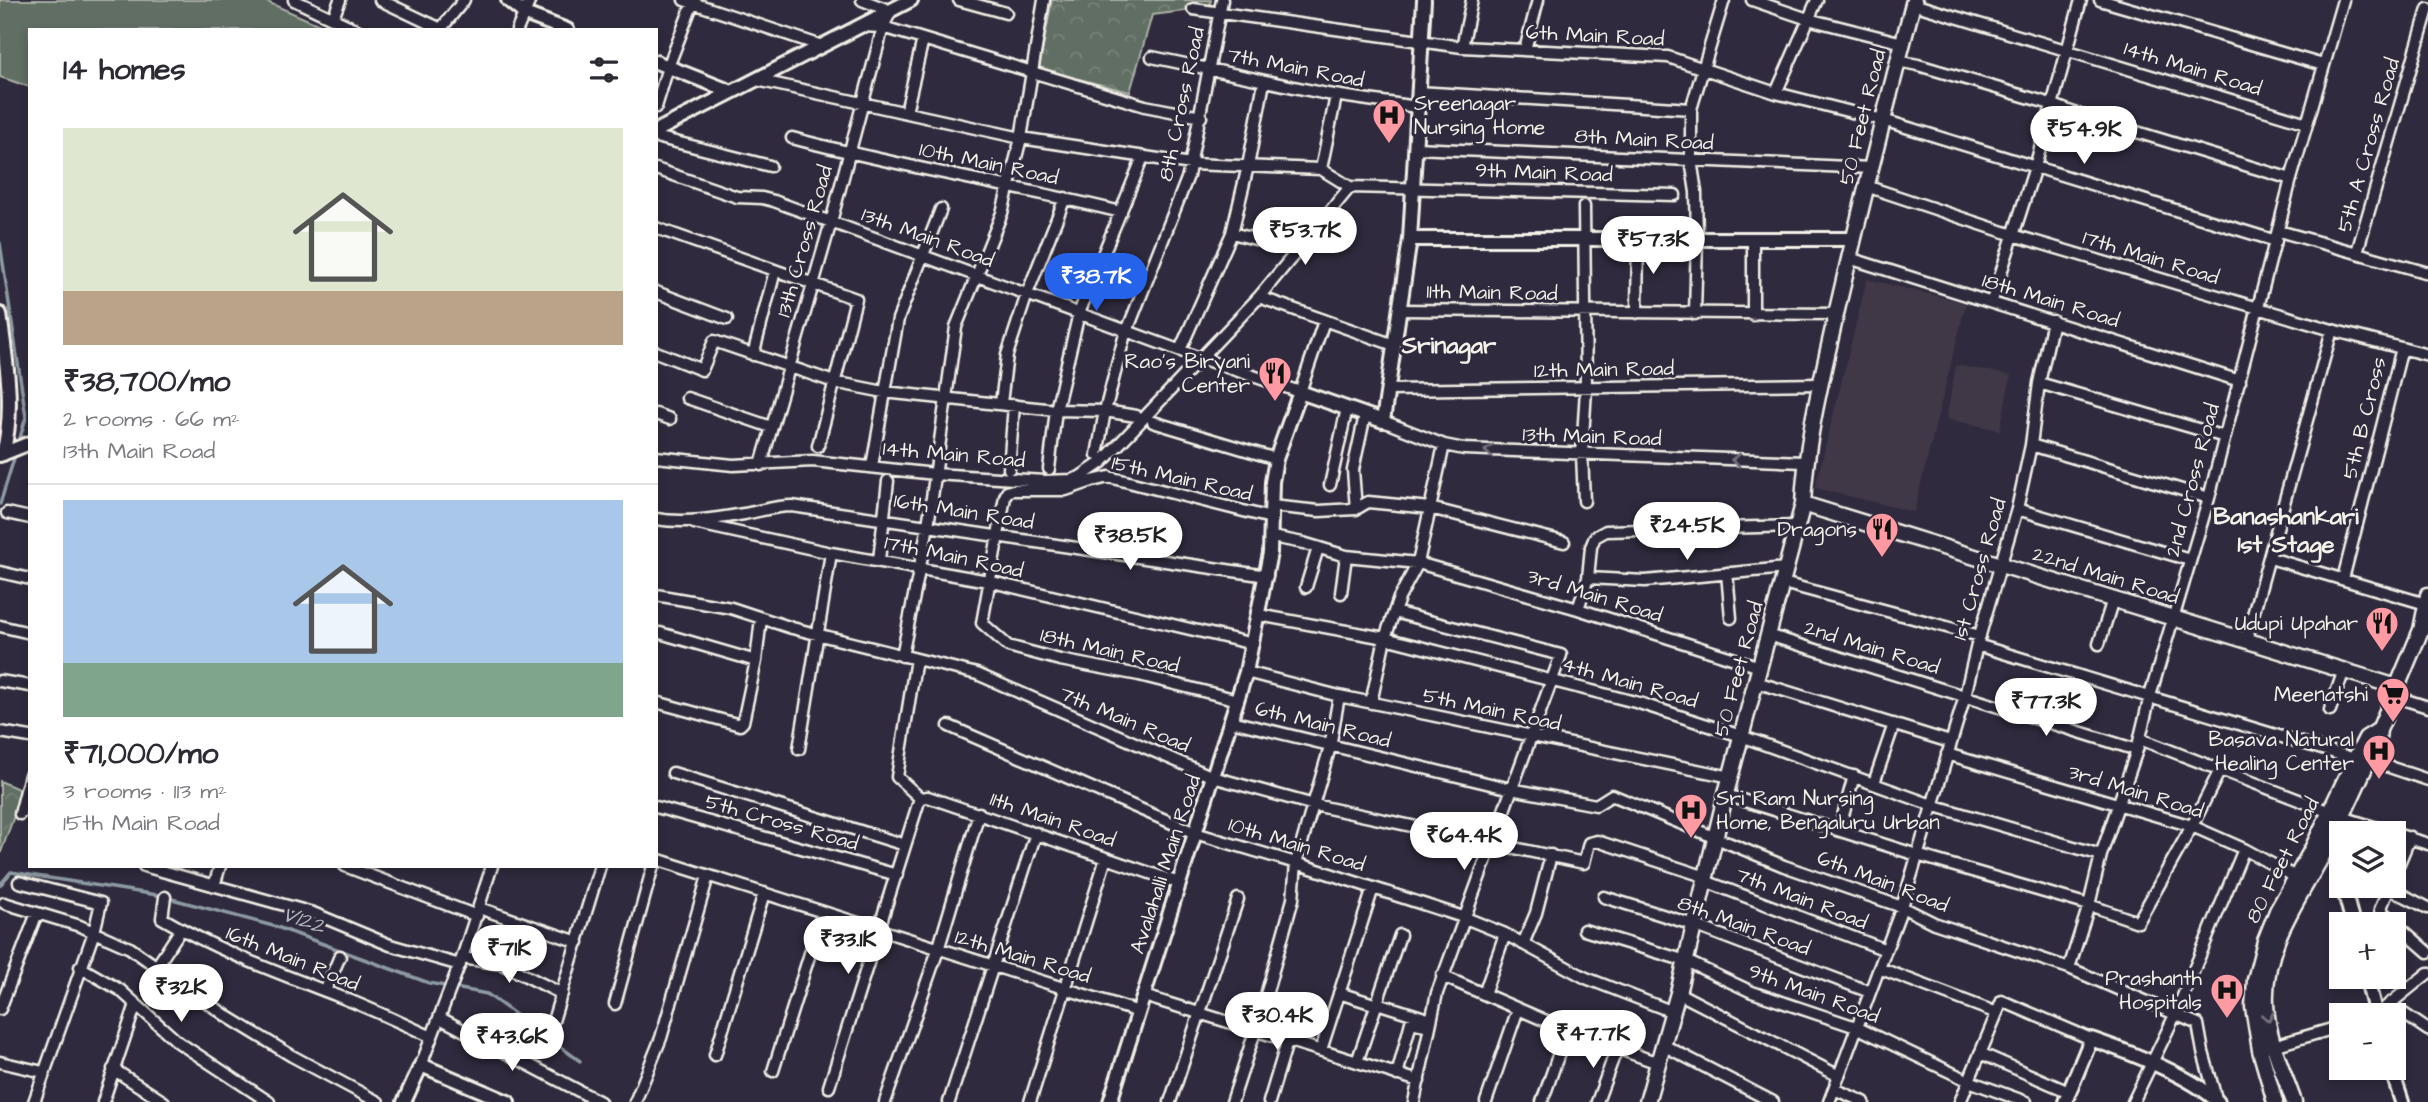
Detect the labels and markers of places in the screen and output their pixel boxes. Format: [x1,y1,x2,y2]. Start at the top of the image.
place label: Sreenagar Nursing Home [1414,89,1545,144]
hospital icon: Sreenagar Nursing Home [1370,96,1408,145]
pin: ₹54.9K [2027,106,2141,166]
pin: ₹53.7K [1248,208,1362,267]
pin: ₹57.3K [1596,216,1710,276]
pin: ₹38.7K [1039,254,1153,313]
place label: Rao's Biryani Center [1125,347,1250,400]
restaurant icon: Rao's Biryani Center [1256,354,1294,403]
pin: ₹24.5K [1630,503,1744,562]
restaurant icon: Dragons [1863,510,1901,559]
pin: ₹38.5K [1073,512,1187,572]
place label: Dragons [1777,515,1857,546]
restaurant icon: Udupi Upahar [2363,604,2401,653]
place label: Udupi Upahar [2235,609,2358,639]
supermarket icon: Meenatshi [2374,675,2412,724]
pin: ₹77.3K [1989,678,2103,738]
place label: Meenatshi [2274,680,2368,709]
place label: Basava Natural Healing Center [2209,725,2354,780]
hospital icon: Basava Natural Healing Center [2360,732,2398,781]
place label: Sri Ram Nursing Home, Bengaluru Urban [1716,784,1940,839]
hospital icon: Sri Ram Nursing Home, Bengaluru Urban [1672,791,1710,840]
pin: ₹64.4K [1407,812,1521,872]
pin: ₹33.1K [791,916,905,976]
pin: ₹71K [468,926,550,985]
pin: ₹32K [140,964,222,1024]
place label: Prashanth Hospitals [2105,964,2203,1018]
hospital icon: Prashanth Hospitals [2208,971,2246,1020]
pin: ₹30.4K [1220,992,1334,1052]
pin: ₹47.7K [1536,1010,1650,1070]
pin: ₹43.6K [455,1014,569,1073]

